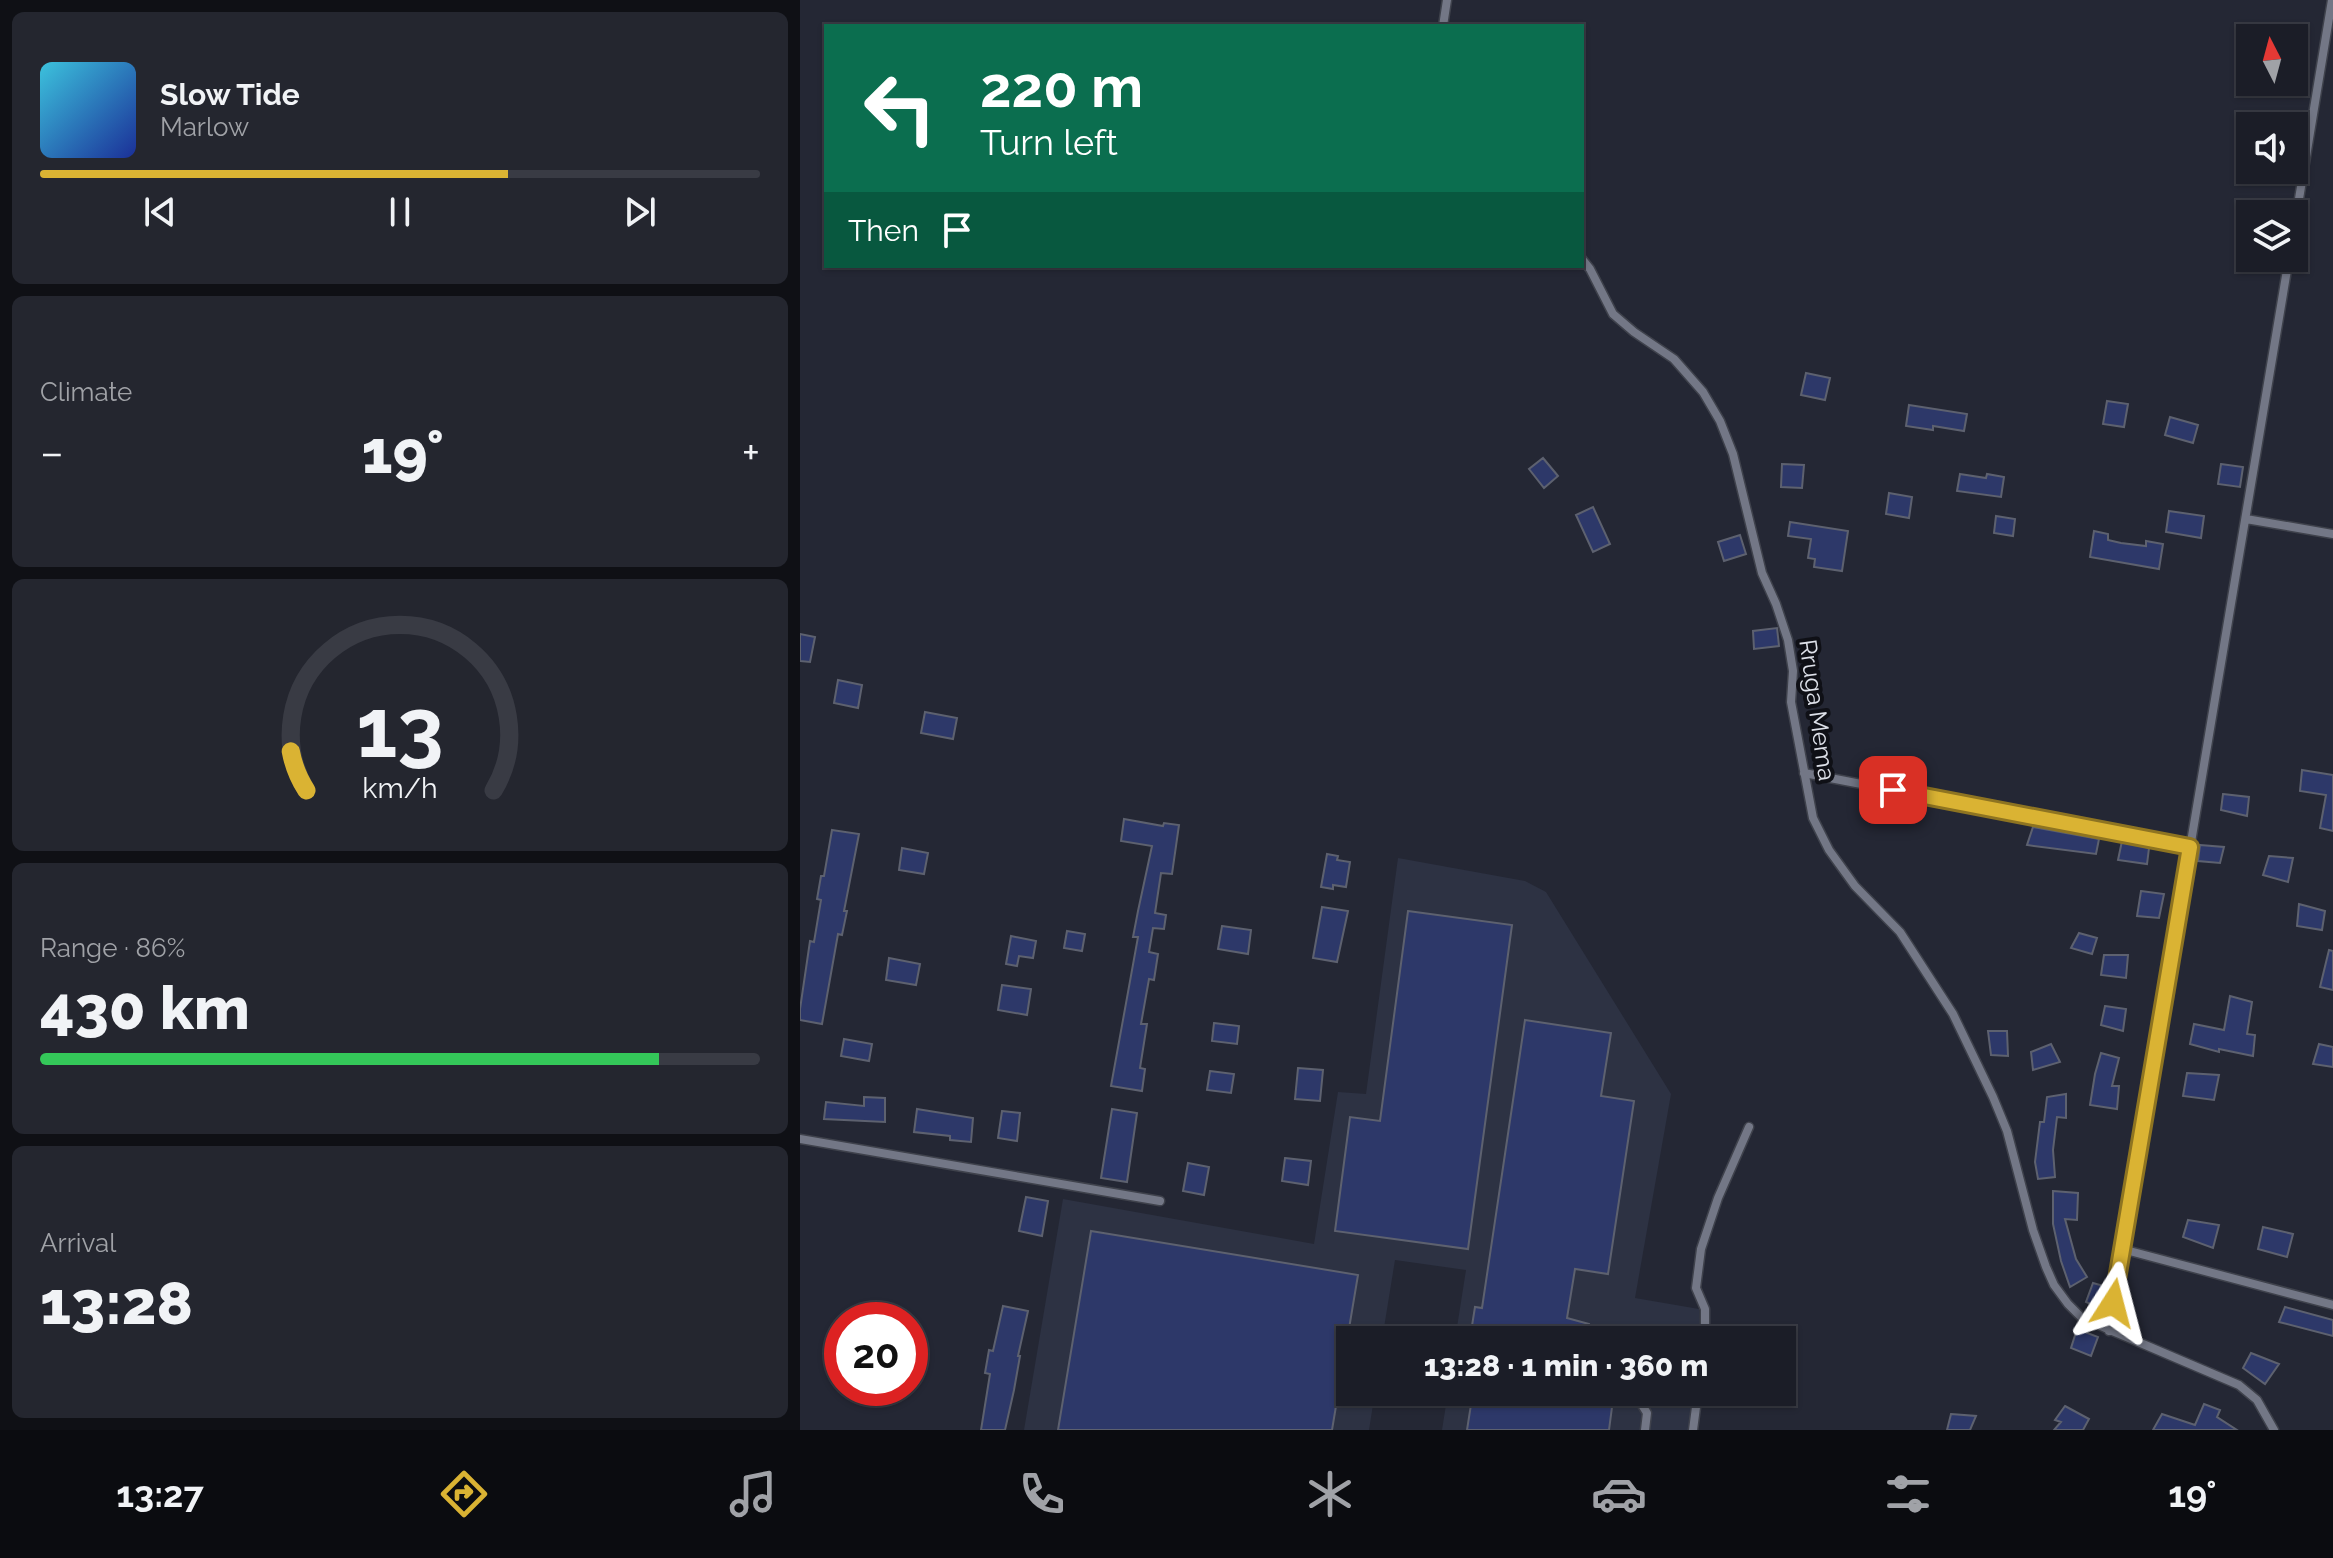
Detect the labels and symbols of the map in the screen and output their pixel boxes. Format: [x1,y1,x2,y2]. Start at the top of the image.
north arrow [2236,24,2308,96]
street label: Rruga Mema [1793,637,1842,782]
pin [1859,756,1927,824]
position arrow [2071,1261,2155,1345]
speed limit sign: 20 [824,1302,928,1406]

